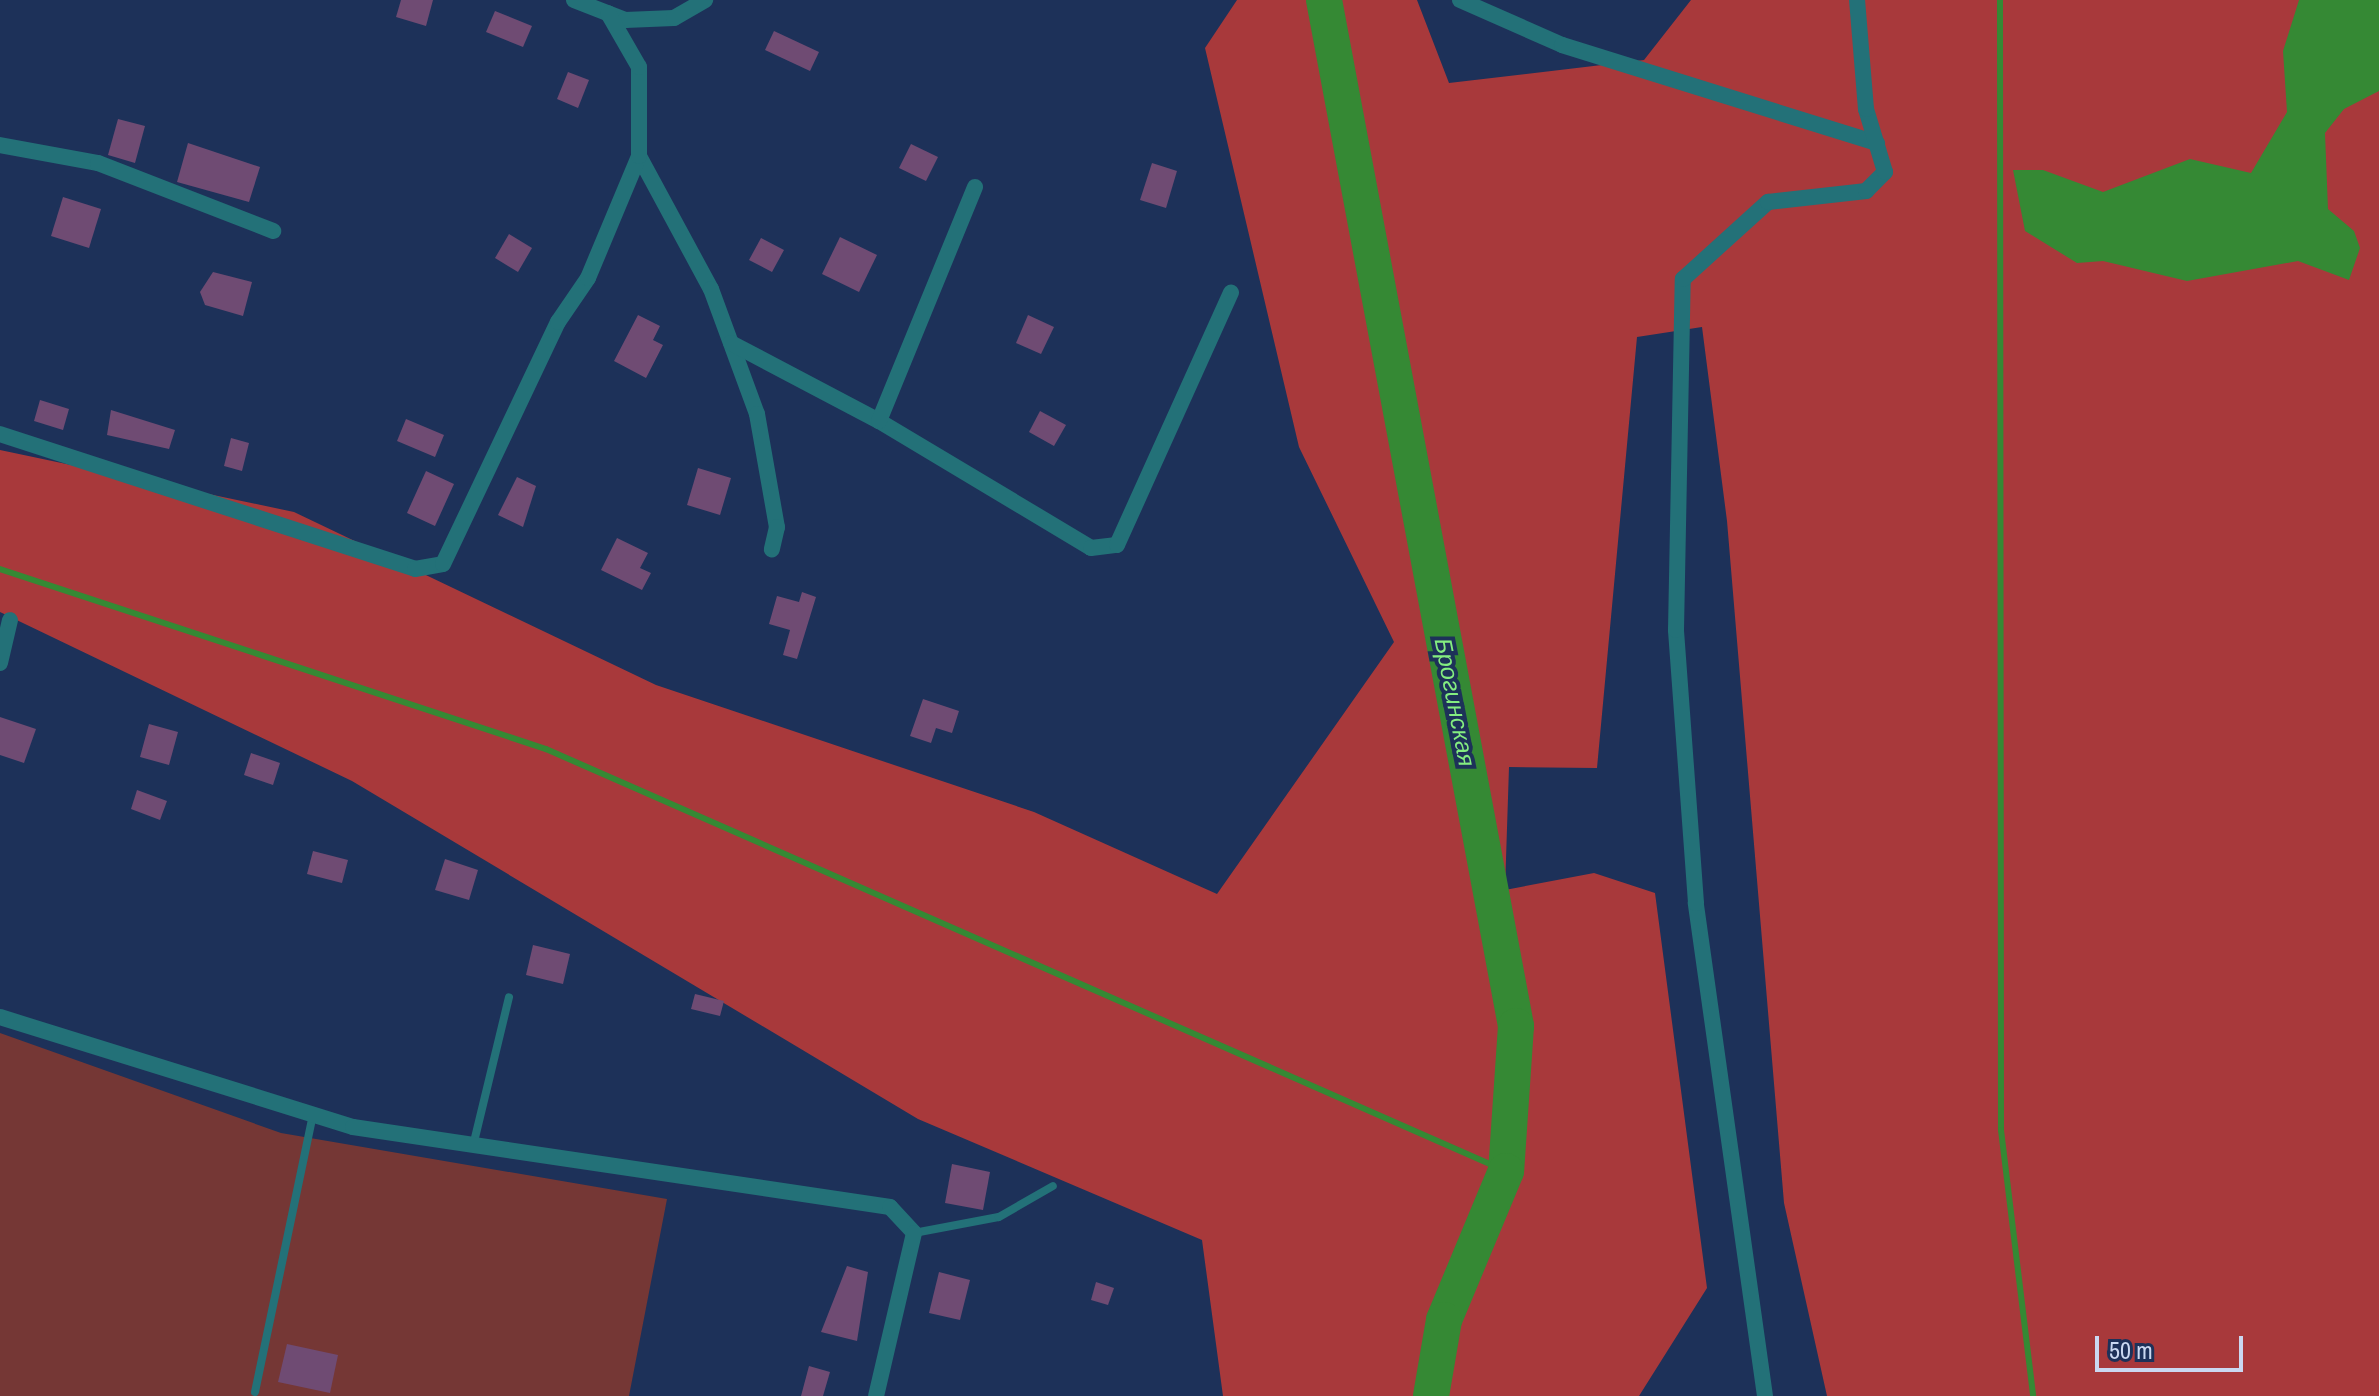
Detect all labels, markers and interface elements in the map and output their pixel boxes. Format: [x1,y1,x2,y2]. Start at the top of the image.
water label: Брогинская [1428,635,1482,769]
scale bar [2099,1320,2247,1370]
text: 50 m [2109,1334,2153,1366]

